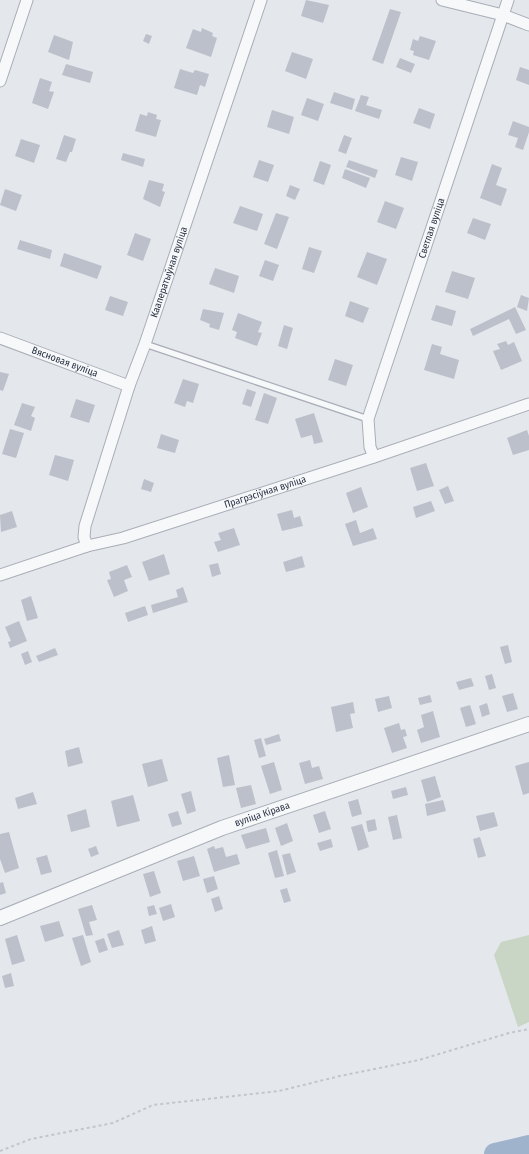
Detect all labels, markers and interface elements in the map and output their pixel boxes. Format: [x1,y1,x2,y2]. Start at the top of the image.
street label: Светлая вуліца [416,196,447,260]
street label: Кааператыўная вуліца [148,225,190,319]
street label: Вясновая вуліца [30,344,99,380]
street label: Прагрэсіўная вуліца [223,473,308,511]
street label: вуліца Кірава [233,799,291,829]

